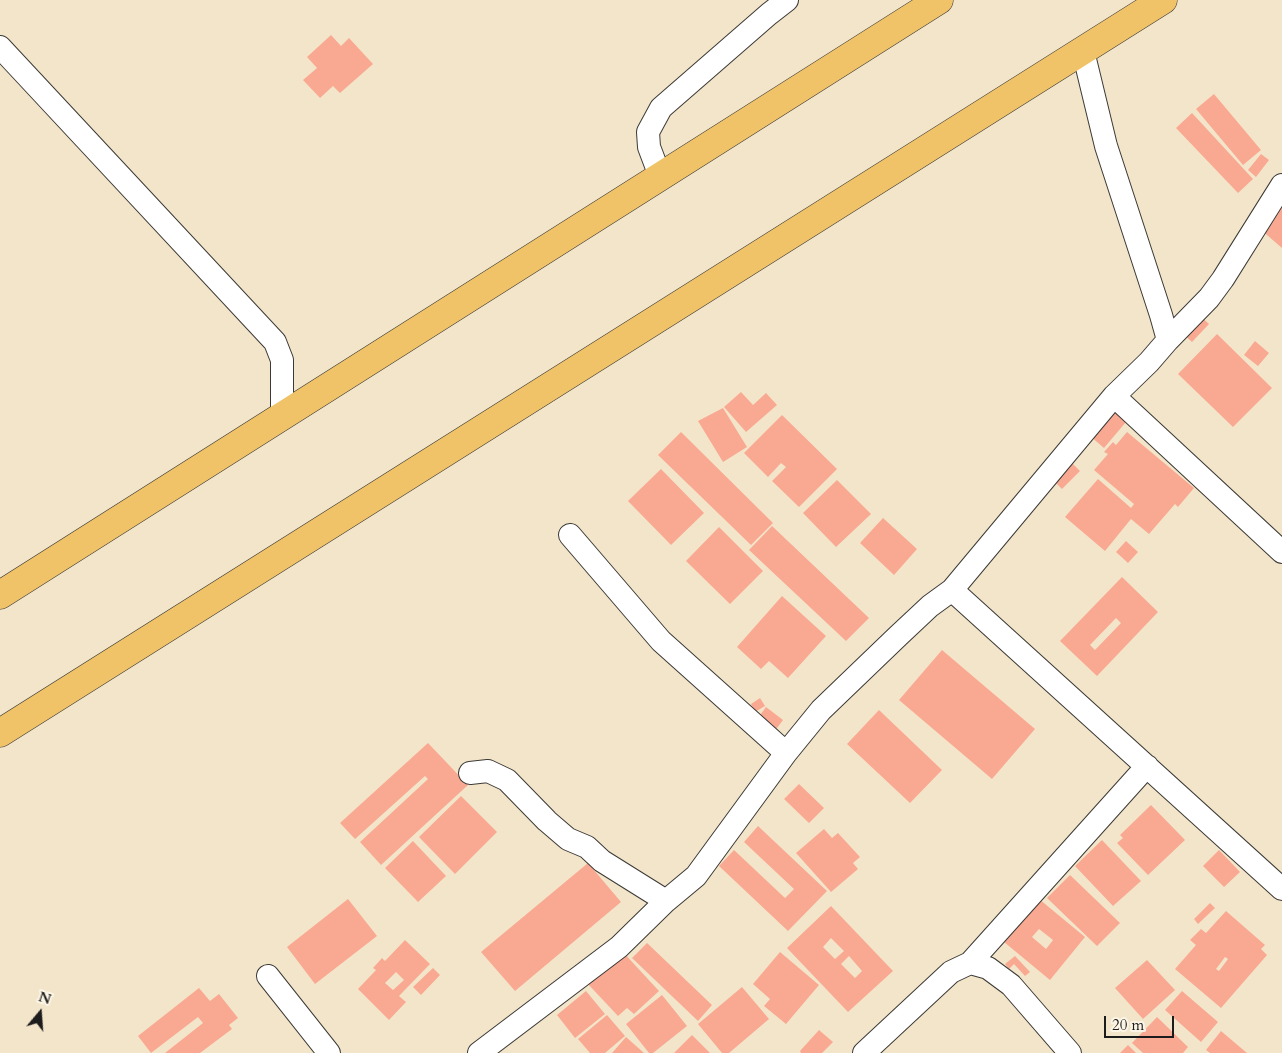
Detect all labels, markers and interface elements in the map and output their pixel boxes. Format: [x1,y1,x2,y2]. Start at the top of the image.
text: N [36,987,54,1009]
north arrow [15,988,65,1038]
scale bar [1107,1006,1177,1038]
text: 20 m [1112,1015,1144,1035]

